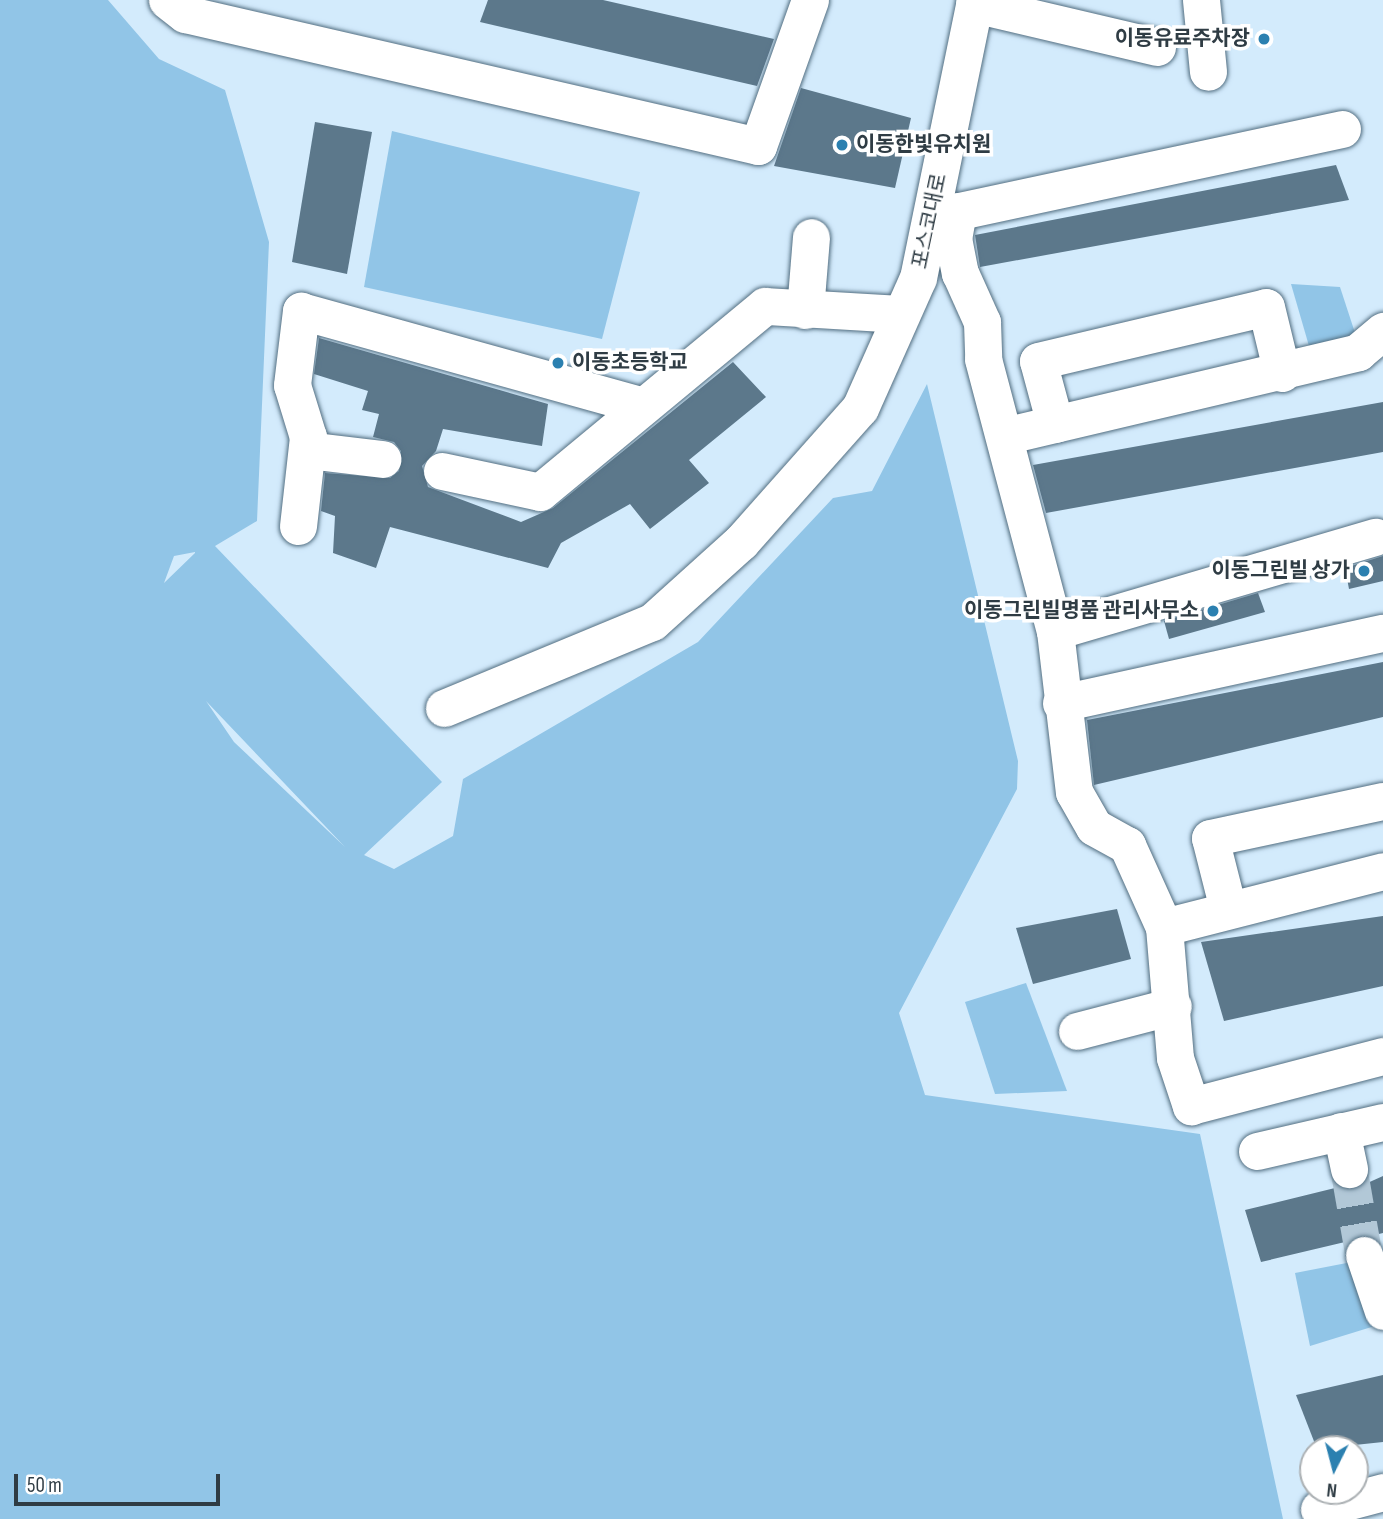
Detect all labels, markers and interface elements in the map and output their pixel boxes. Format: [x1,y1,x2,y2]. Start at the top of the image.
place label: 이동유료주차장 [1115,26,1250,52]
marker: 이동유료주차장 [1256,31,1272,47]
place label: 이동한빛유치원 [856,132,991,158]
marker: 이동한빛유치원 [834,137,850,153]
street label: 포스코대로 [908,171,952,271]
place label: 이동초등학교 [572,350,688,376]
marker: 이동초등학교 [550,355,566,371]
place label: 이동그린빌 상가 [1211,558,1350,584]
marker: 이동그린빌 상가 [1356,563,1372,579]
place label: 이동그린빌명품 관리사무소 [964,598,1199,624]
marker: 이동그린빌명품 관리사무소 [1205,603,1221,619]
north arrow [1299,1435,1369,1505]
scale bar [18,1460,224,1504]
text: 50 m [27,1473,62,1498]
text: N [1326,1477,1338,1501]

